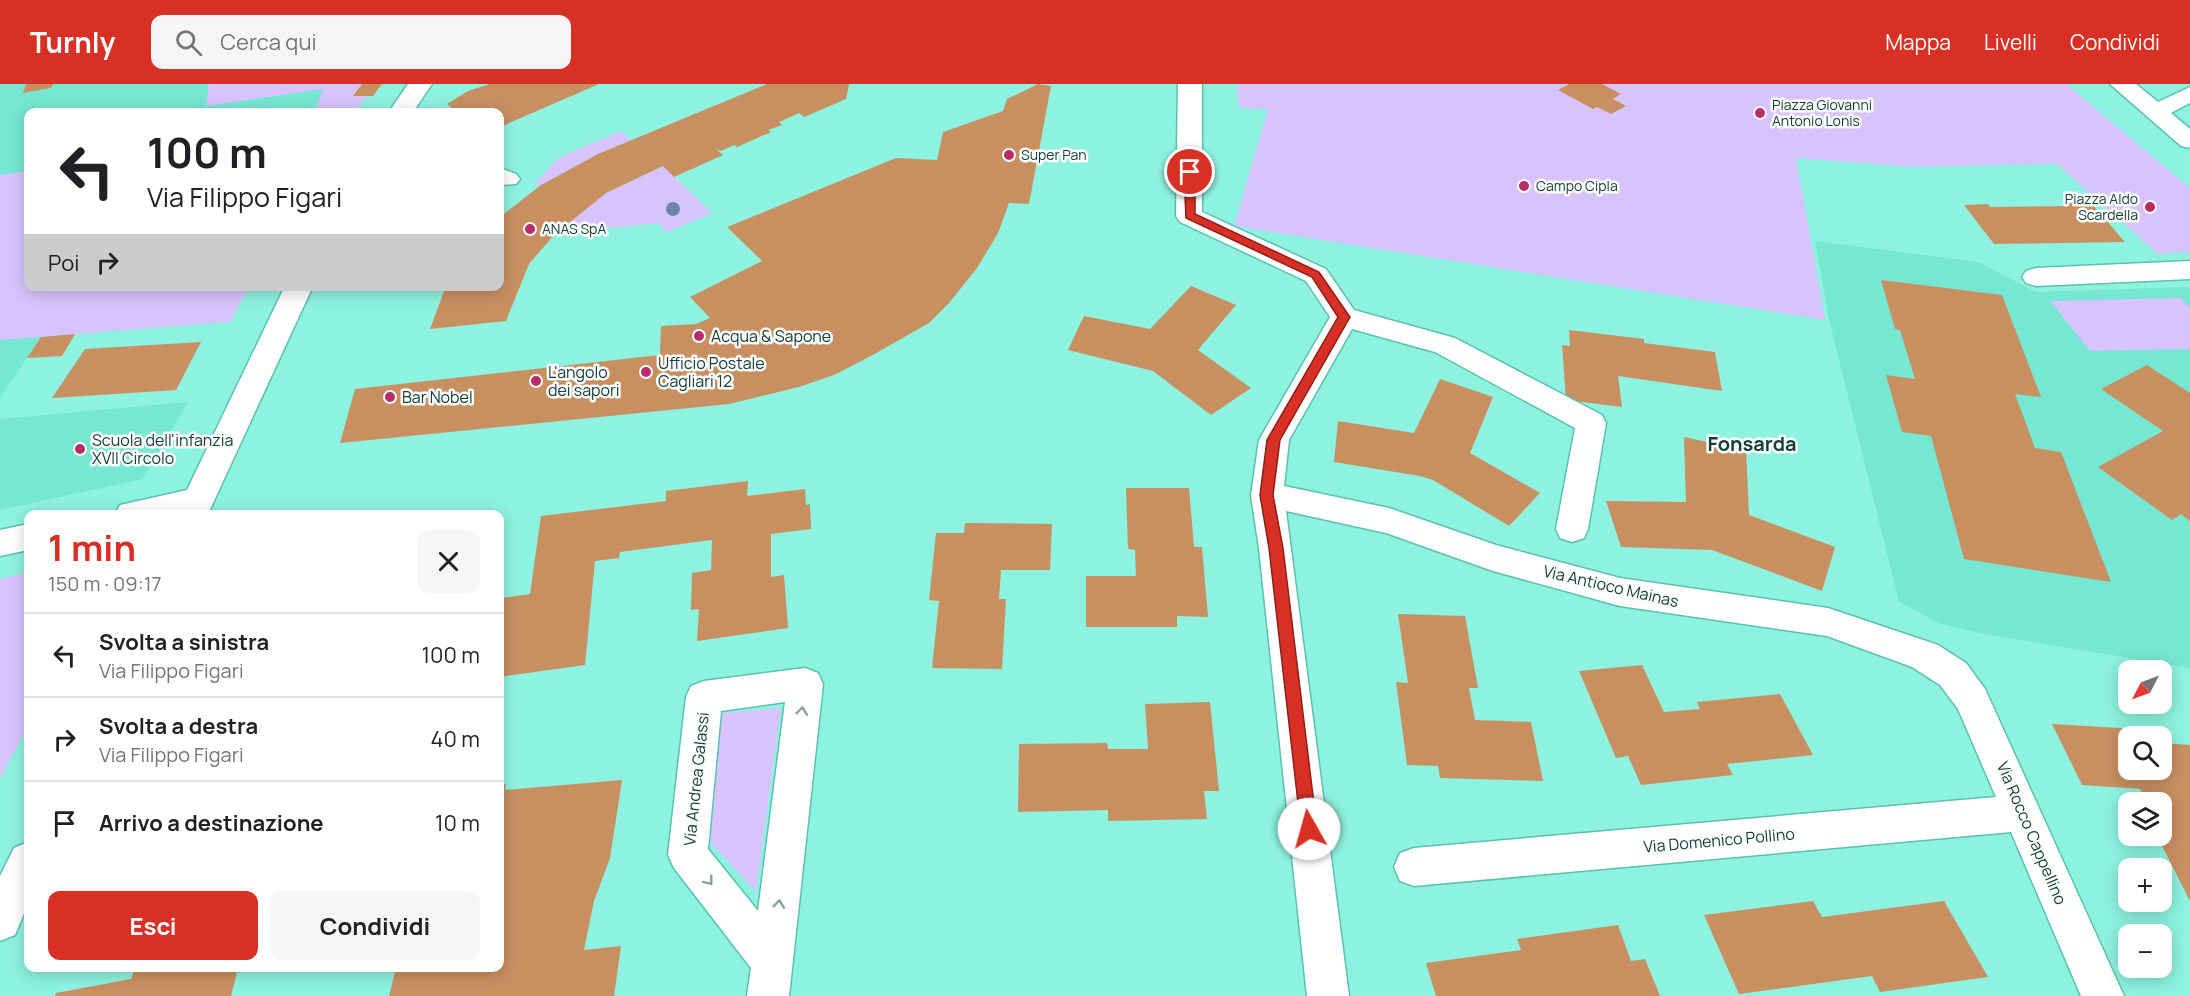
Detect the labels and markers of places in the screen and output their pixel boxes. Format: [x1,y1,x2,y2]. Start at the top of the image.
place label: Piazza Giovanni Antonio Lonis [1772,95,1872,130]
marker: Piazza Giovanni Antonio Lonis [1753,106,1767,120]
place label: Super Pan [1021,145,1087,164]
pin [1164,146,1215,197]
marker: Super Pan [1002,148,1016,162]
place label: Campo Cipla [1536,176,1618,195]
marker: Campo Cipla [1517,179,1531,193]
place label: Piazza Aldo Scardella [2065,189,2138,224]
marker: Piazza Aldo Scardella [2143,200,2157,214]
place label: ANAS SpA [542,219,607,238]
marker: ANAS SpA [523,222,537,236]
place label: Acqua & Sapone [711,325,831,347]
marker: Acqua & Sapone [692,329,706,343]
place label: Ufficio Postale Cagliari 12 [658,352,765,392]
place label: L'angolo dei sapori [548,361,620,401]
marker: Ufficio Postale Cagliari 12 [639,365,653,379]
marker: L'angolo dei sapori [529,374,543,388]
place label: Bar Nobel [402,386,473,408]
marker: Bar Nobel [383,390,397,404]
place label: Scuola dell'infanzia XVII Circolo [92,429,233,469]
marker: Scuola dell'infanzia XVII Circolo [73,442,87,456]

